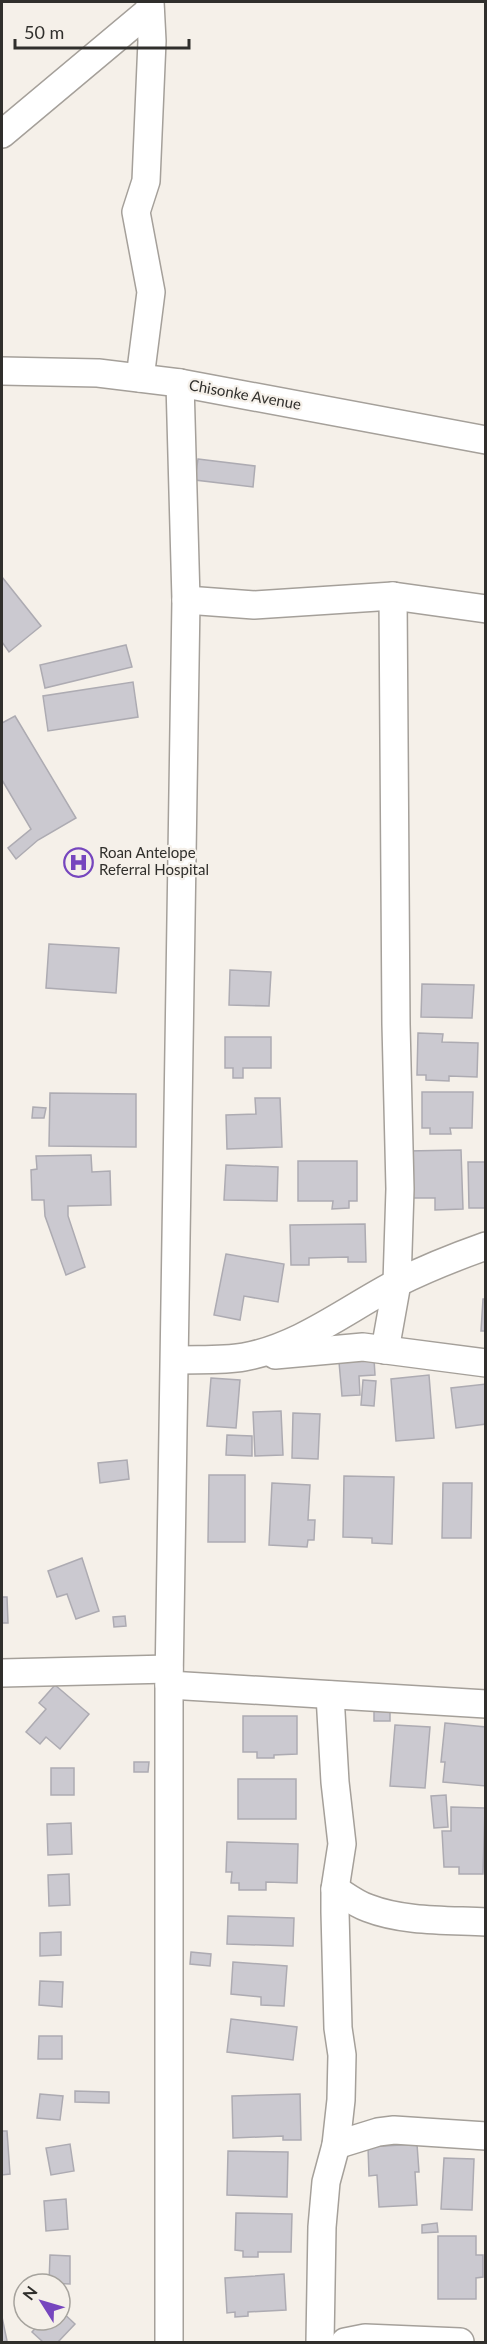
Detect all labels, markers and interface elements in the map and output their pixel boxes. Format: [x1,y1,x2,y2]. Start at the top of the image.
scale bar [15,12,189,50]
text: 50 m [24,21,64,43]
street label: Chisonke Avenue [188,375,303,413]
place label: Roan Antelope Referral Hospital [99,843,209,878]
hospital icon: Roan Antelope Referral Hospital [62,846,94,878]
north arrow [12,2272,72,2332]
text: N [18,2282,41,2303]

